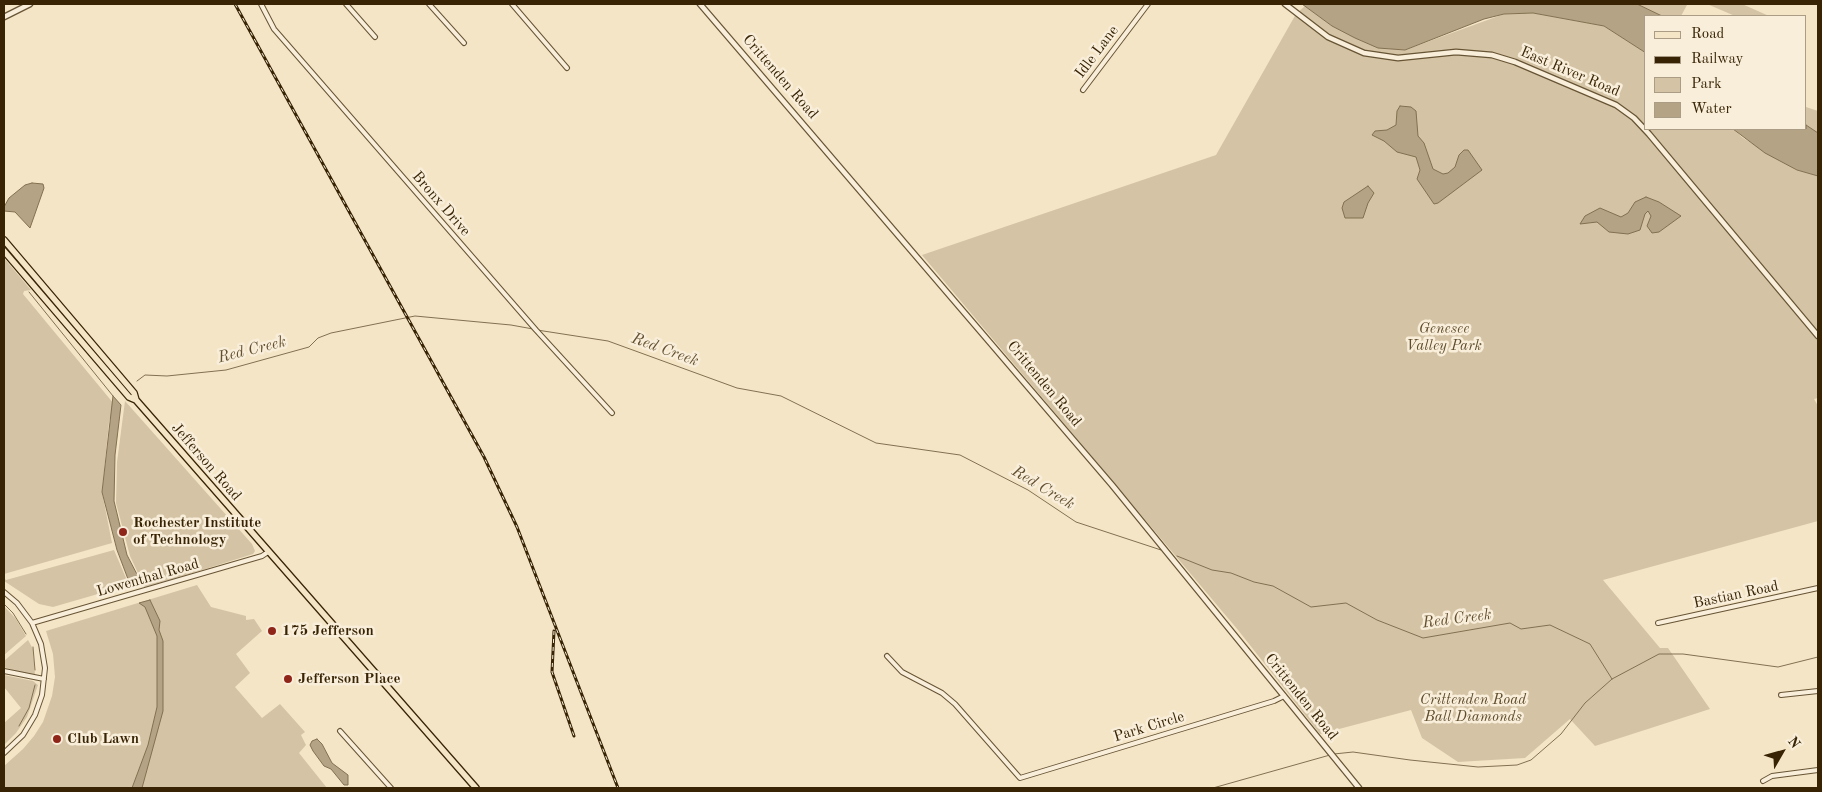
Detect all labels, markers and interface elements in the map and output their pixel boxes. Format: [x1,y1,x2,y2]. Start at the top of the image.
legend [1644,15,1807,130]
street label: Idle Lane [1071,22,1123,82]
text: Road [1691,27,1724,42]
street label: Crittenden Road [738,31,822,123]
street label: East River Road [1518,43,1622,101]
text: Railway [1691,52,1744,67]
text: Park [1691,77,1722,92]
text: Water [1691,102,1732,117]
street label: Bronx Drive [408,168,474,240]
park label: Genesee Valley Park [1406,320,1482,355]
water label: Red Creek [629,329,701,371]
water label: Red Creek [216,332,288,368]
street label: Crittenden Road [1003,338,1085,430]
street label: Jefferson Road [167,419,245,505]
water label: Red Creek [1008,462,1078,514]
place label: Rochester Institute of Technology [133,514,261,549]
marker: Rochester Institute of Technology [117,526,129,538]
street label: Lowenthal Road [95,555,201,601]
street label: Bastian Road [1692,577,1780,613]
water label: Red Creek [1421,605,1493,633]
place label: 175 Jefferson [282,622,374,640]
marker: 175 Jefferson [266,625,278,637]
street label: Crittenden Road [1261,650,1341,744]
place label: Jefferson Place [298,670,401,688]
marker: Jefferson Place [282,673,294,685]
park label: Crittenden Road Ball Diamonds [1420,691,1526,726]
street label: Park Circle [1112,708,1186,746]
north arrow [1757,727,1807,777]
place label: Club Lawn [67,730,139,748]
marker: Club Lawn [51,733,63,745]
text: N [1785,734,1803,751]

